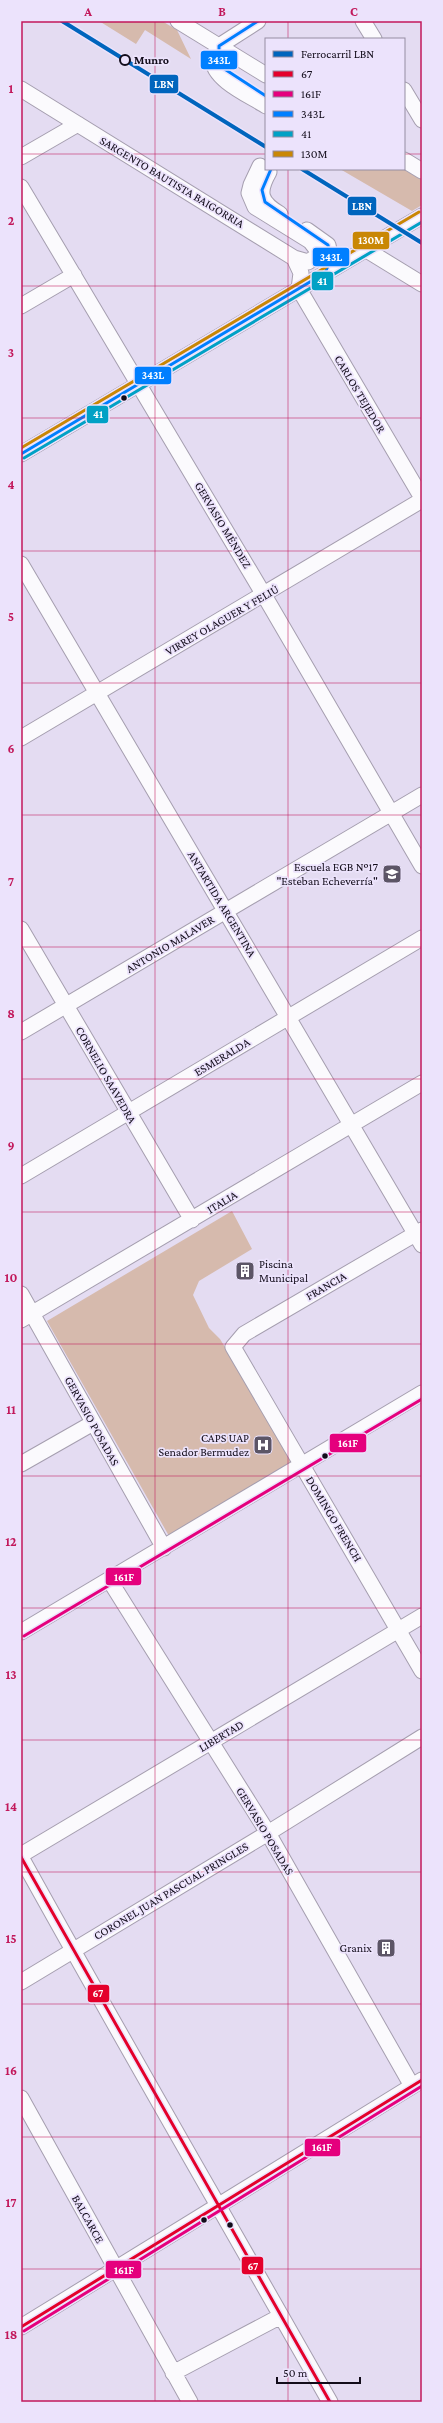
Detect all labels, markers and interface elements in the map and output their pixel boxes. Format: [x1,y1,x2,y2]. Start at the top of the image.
text: A [83,4,92,19]
text: B [218,4,226,19]
text: C [350,4,358,19]
legend [265,38,405,170]
text: Ferrocarril LBN [301,47,374,61]
line badge: 343L [200,50,238,70]
place label: Munro [134,53,169,67]
marker: Munro [119,54,131,66]
text: 343L [208,54,230,66]
text: 67 [301,67,313,81]
line badge: LBN [149,74,179,94]
text: LBN [154,78,174,90]
text: 1 [9,81,14,96]
text: 161F [301,87,321,101]
text: 343L [301,107,324,121]
text: 41 [301,127,311,141]
street label: SARGENTO BAUTISTA BAIGORRIA [97,133,247,231]
text: 130M [301,147,327,161]
line badge: LBN [347,196,377,216]
text: LBN [352,200,372,212]
text: 2 [8,213,15,228]
line badge: 130M [352,231,390,250]
text: 130M [358,234,384,246]
line badge: 343L [312,247,350,267]
text: 343L [320,251,342,263]
line badge: 41 [311,271,334,291]
text: 41 [317,275,327,287]
text: 3 [8,345,14,360]
street label: CARLOS TEJEDOR [331,353,389,436]
line badge: 343L [134,366,172,385]
text: 343L [142,369,164,381]
unlabelled marker [119,393,129,403]
line badge: 41 [86,405,109,424]
text: 41 [93,408,103,420]
text: 4 [7,477,15,492]
street label: GERVASIO MÉNDEZ [192,479,254,571]
street label: VIRREY OLAGUER Y FELIÚ [163,582,281,658]
text: 5 [8,609,14,624]
text: 6 [7,741,15,756]
street label: ANTARTIDA ARGENTINA [185,848,259,960]
place label: Escuela EGB Nº17 "Esteban Echeverría" [276,860,378,888]
school or university icon: Escuela EGB Nº17 "Esteban Echeverría" [381,863,403,885]
text: 7 [8,874,14,889]
street label: ANTONIO MALAVER [123,912,217,976]
text: 8 [7,1006,15,1021]
street label: CORNELIO SAAVEDRA [73,1024,140,1126]
street label: ESMERALDA [192,1035,253,1079]
text: 9 [7,1138,15,1153]
street label: ITALIA [204,1187,240,1217]
place label: Piscina Municipal [259,1257,308,1285]
building icon: Piscina Municipal [234,1260,256,1282]
street label: FRANCIA [303,1269,349,1303]
text: 10 [5,1270,17,1285]
street label: GERVASIO POSADAS [62,1374,123,1468]
text: 11 [6,1402,16,1417]
place label: CAPS UAP Senador Bermudez [159,1431,249,1459]
line badge: 161F [329,1433,367,1453]
hospital icon: CAPS UAP Senador Bermudez [252,1434,274,1456]
text: 161F [338,1437,358,1449]
unlabelled marker [320,1451,330,1461]
street label: DOMINGO FRENCH [303,1474,365,1564]
text: 12 [5,1534,17,1549]
line badge: 161F [105,1567,142,1586]
text: 161F [114,1571,134,1583]
text: 13 [5,1667,17,1682]
street label: LIBERTAD [196,1717,246,1755]
street label: GERVASIO POSADAS [233,1785,297,1878]
text: 14 [5,1799,17,1814]
street label: CORONEL JUAN PASCUAL PRINGLES [91,1839,251,1943]
text: 15 [5,1931,17,1946]
building icon: Granix [375,1937,397,1959]
place label: Granix [340,1941,372,1955]
line badge: 67 [87,1984,110,2003]
text: 67 [93,1987,103,1999]
text: 16 [5,2063,17,2078]
line badge: 161F [304,2138,341,2157]
text: 161F [312,2141,332,2153]
street label: BALCARCE [69,2192,107,2246]
text: 17 [5,2195,17,2210]
unlabelled marker [199,2215,209,2225]
unlabelled marker [225,2220,235,2230]
line badge: 67 [241,2256,264,2275]
line badge: 161F [105,2260,142,2279]
text: 67 [248,2260,258,2272]
text: 161F [114,2264,134,2276]
text: 18 [5,2327,17,2342]
scale bar [277,2359,360,2385]
text: 50 m [283,2366,308,2380]

